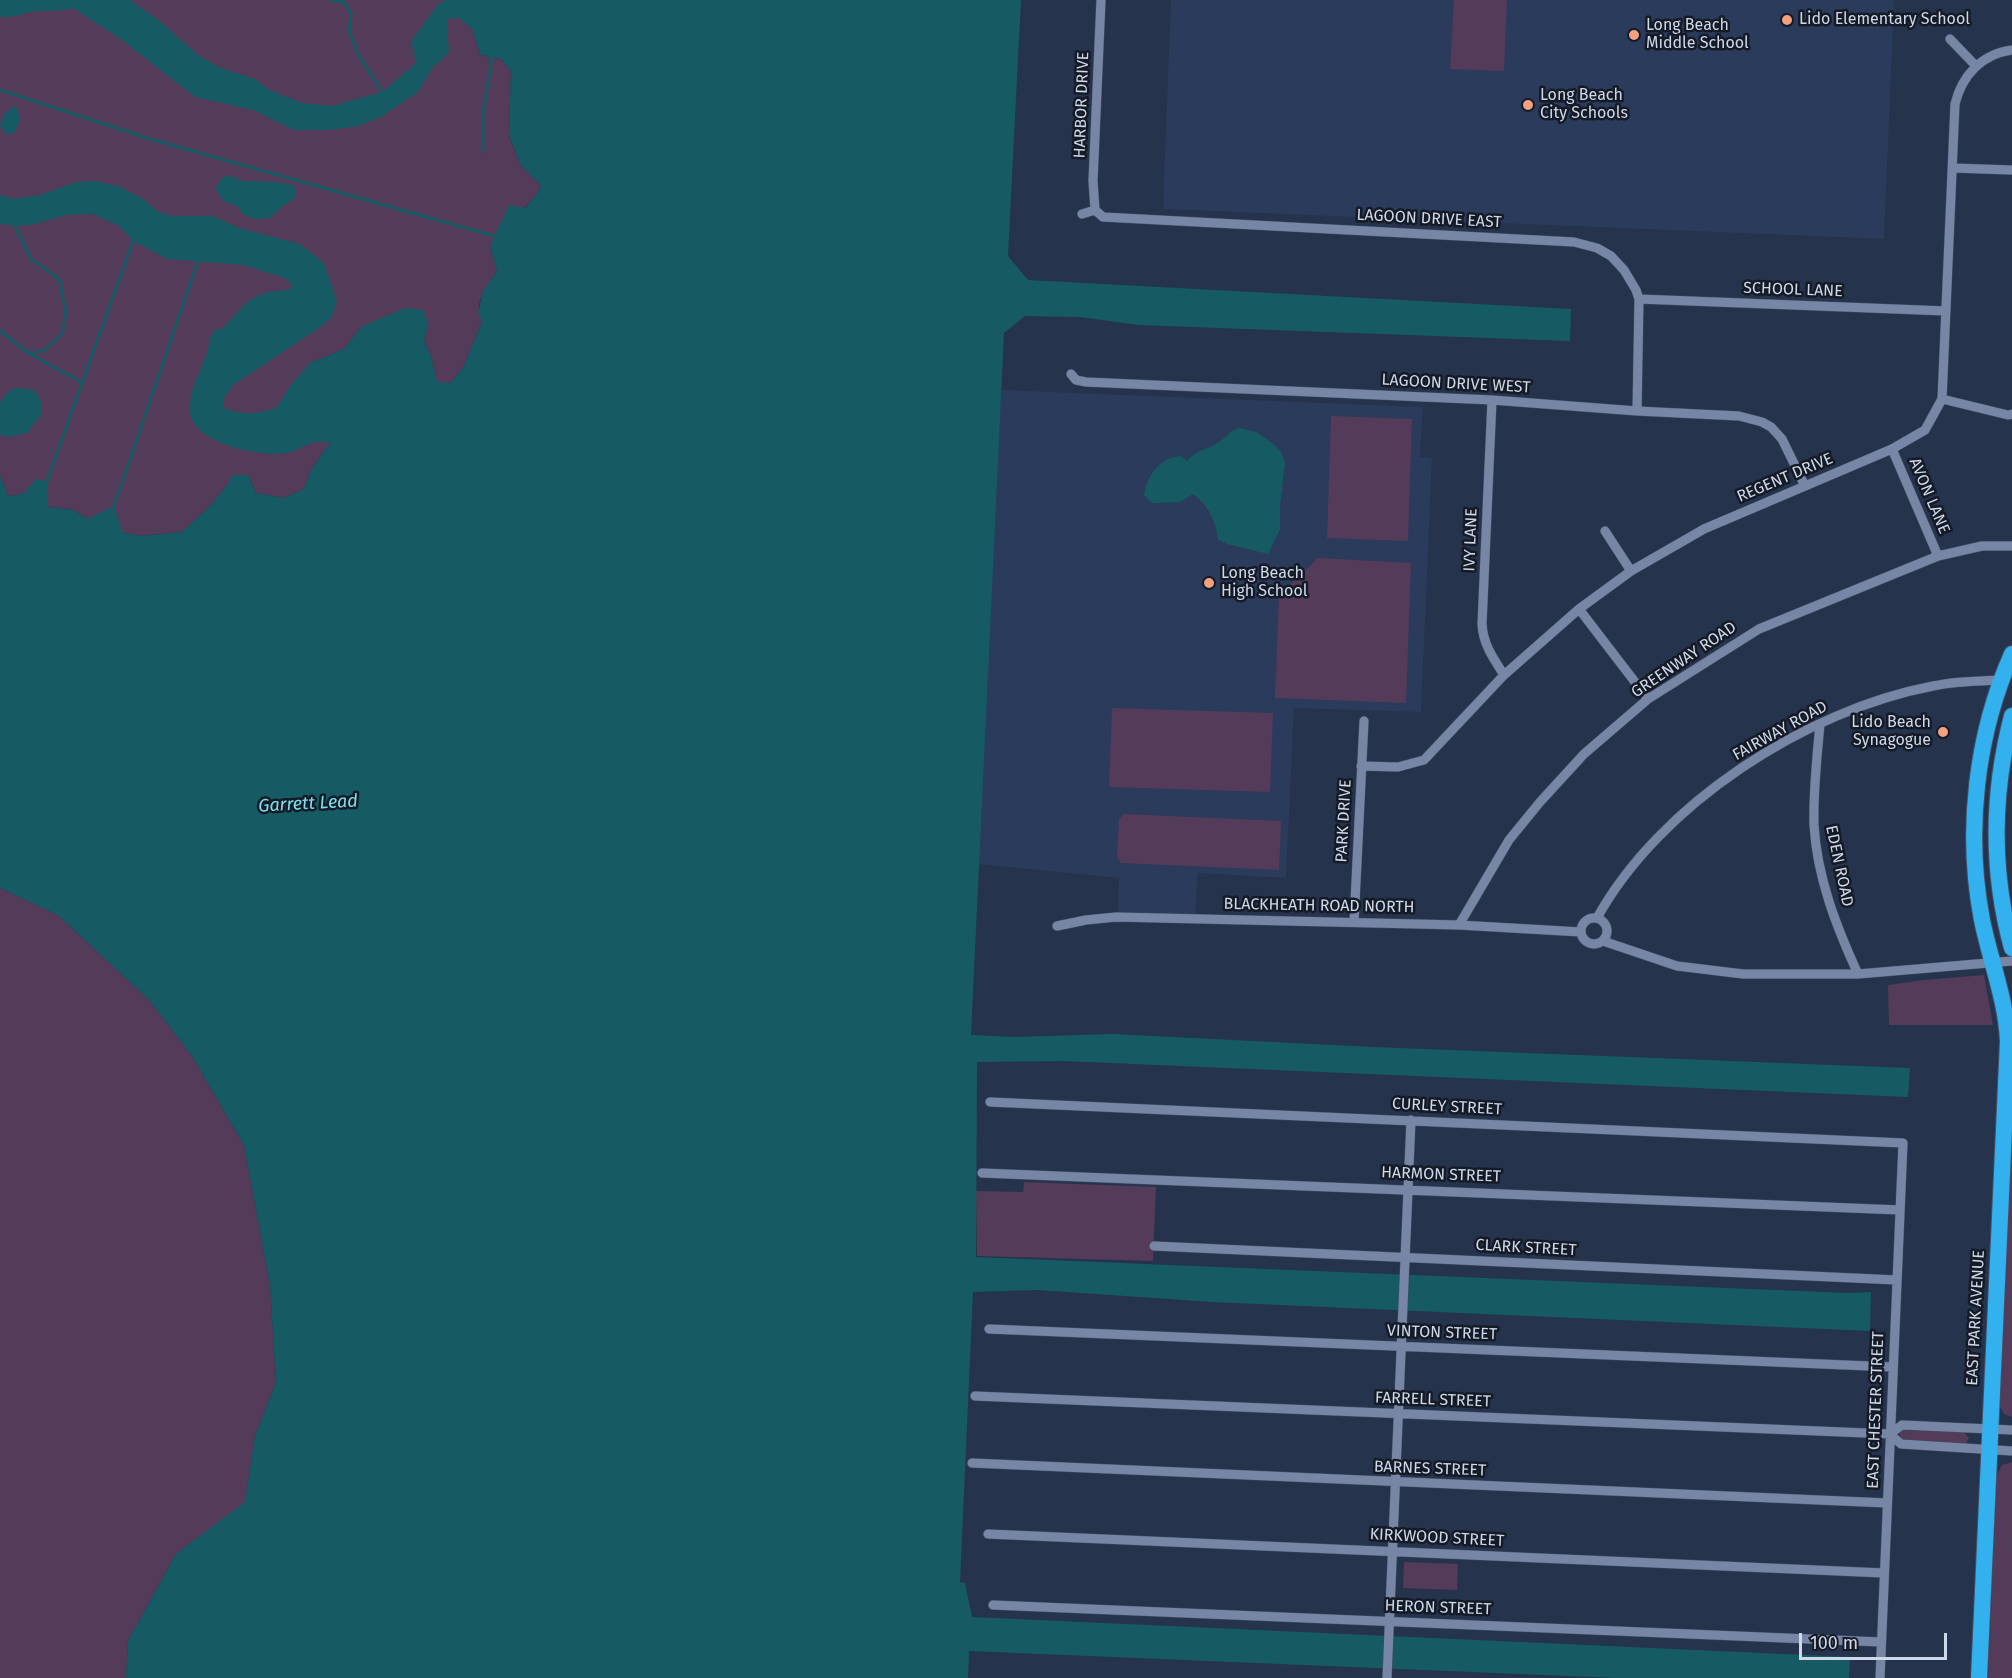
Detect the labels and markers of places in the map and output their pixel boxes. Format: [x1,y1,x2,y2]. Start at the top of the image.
place label: Lido Elementary School [1799,10,1970,30]
marker: Lido Elementary School [1780,13,1794,27]
place label: Long Beach Middle School [1646,16,1749,54]
marker: Long Beach Middle School [1627,28,1641,42]
place label: Long Beach City Schools [1540,86,1628,124]
marker: Long Beach City Schools [1521,98,1535,112]
place label: Long Beach High School [1221,564,1307,602]
marker: Long Beach High School [1202,576,1216,590]
place label: Lido Beach Synagogue [1851,713,1931,751]
marker: Lido Beach Synagogue [1936,725,1950,739]

